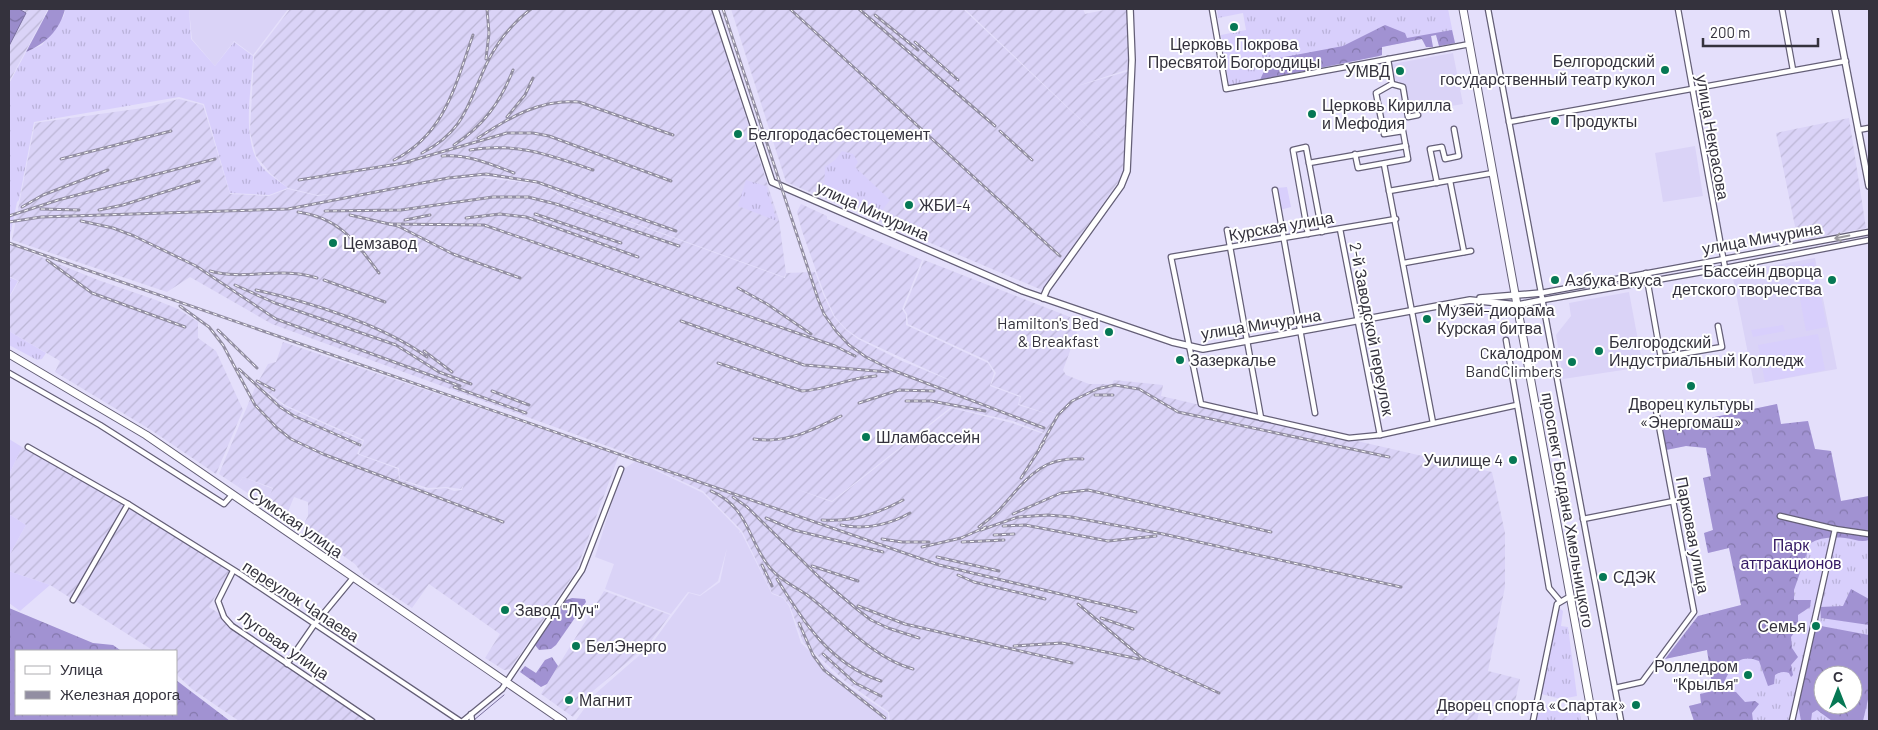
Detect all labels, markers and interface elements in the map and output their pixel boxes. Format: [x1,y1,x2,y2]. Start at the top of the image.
scale bar [1703,15,1818,47]
marker: Церковь Покрова Пресвятой Богородицы [1228,21,1240,33]
text: 200 m [1710,23,1750,41]
place label: Церковь Покрова Пресвятой Богородицы [1148,34,1320,71]
place label: Белгородский государственный театр кукол [1440,51,1655,88]
place label: УМВД [1345,61,1390,80]
marker: Белгородский государственный театр кукол [1659,64,1671,76]
marker: УМВД [1394,65,1406,77]
street label: улица Некрасова [1693,73,1734,201]
place label: Церковь Кирилла и Мефодия [1322,95,1452,132]
marker: Церковь Кирилла и Мефодия [1306,108,1318,120]
place label: Продукты [1565,111,1637,130]
marker: Продукты [1549,115,1561,127]
place label: Белгородасбестоцемент [748,124,931,143]
marker: Белгородасбестоцемент [732,128,744,140]
street label: улица Мичурина [814,177,933,244]
place label: ЖБИ-4 [919,195,971,214]
marker: ЖБИ-4 [903,199,915,211]
street label: Курская улица [1227,207,1335,244]
street label: улица Мичурина [1701,218,1823,257]
place label: Цемзавод [343,233,418,252]
one-way arrow [1834,233,1850,243]
marker: Цемзавод [327,237,339,249]
street label: 2-й Заводской переулок [1346,241,1399,418]
place label: Бассейн дворца детского творчества [1673,261,1822,298]
place label: Азбука Вкуса [1565,270,1662,289]
marker: Азбука Вкуса [1549,274,1561,286]
marker: Бассейн дворца детского творчества [1826,274,1838,286]
place label: Музей-диорама Курская битва [1437,300,1555,337]
street label: улица Мичурина [1200,305,1322,342]
place label: Hamilton's Bed & Breakfast [997,313,1099,350]
marker: Музей-диорама Курская битва [1421,313,1433,325]
marker: Hamilton's Bed & Breakfast [1103,326,1115,338]
place label: Белгородский Индустриальный Колледж [1609,332,1804,369]
place label: Cкалодром BandClimbers [1465,343,1562,380]
marker: Белгородский Индустриальный Колледж [1593,345,1605,357]
place label: Зазеркалье [1190,350,1276,369]
marker: Зазеркалье [1174,354,1186,366]
marker: Cкалодром BandClimbers [1566,356,1578,368]
marker: Дворец культуры «Энергомаш» [1685,380,1697,392]
street label: проспект Богдана Хмельницкого [1538,391,1599,629]
place label: Дворец культуры «Энергомаш» [1628,394,1754,431]
place label: Шламбассейн [876,427,980,446]
marker: Шламбассейн [860,431,872,443]
place label: Училище 4 [1423,450,1503,469]
marker: Училище 4 [1507,454,1519,466]
street label: Парковая улица [1673,475,1714,595]
street label: Сумская улица [246,482,347,561]
park label: Парк аттракционов [1740,535,1842,572]
street label: переулок Чапаева [240,556,363,645]
place label: СДЭК [1613,567,1657,586]
marker: СДЭК [1597,571,1609,583]
place label: Завод "Луч" [515,600,598,619]
marker: Завод "Луч" [499,604,511,616]
street label: Луговая улица [235,606,333,683]
place label: Семья [1758,616,1806,635]
marker: Семья [1810,620,1822,632]
place label: БелЭнерго [586,636,667,655]
marker: БелЭнерго [570,640,582,652]
legend [15,650,178,715]
place label: Ролледром "Крылья" [1654,656,1738,693]
text: Улица [60,660,103,678]
north arrow [1813,665,1863,715]
text: С [1833,668,1843,685]
marker: Ролледром "Крылья" [1742,669,1754,681]
text: Железная дорога [60,685,181,703]
place label: Магнит [579,690,633,709]
marker: Магнит [563,694,575,706]
place label: Дворец спорта «Спартак» [1436,695,1626,714]
marker: Дворец спорта «Спартак» [1630,699,1642,711]

